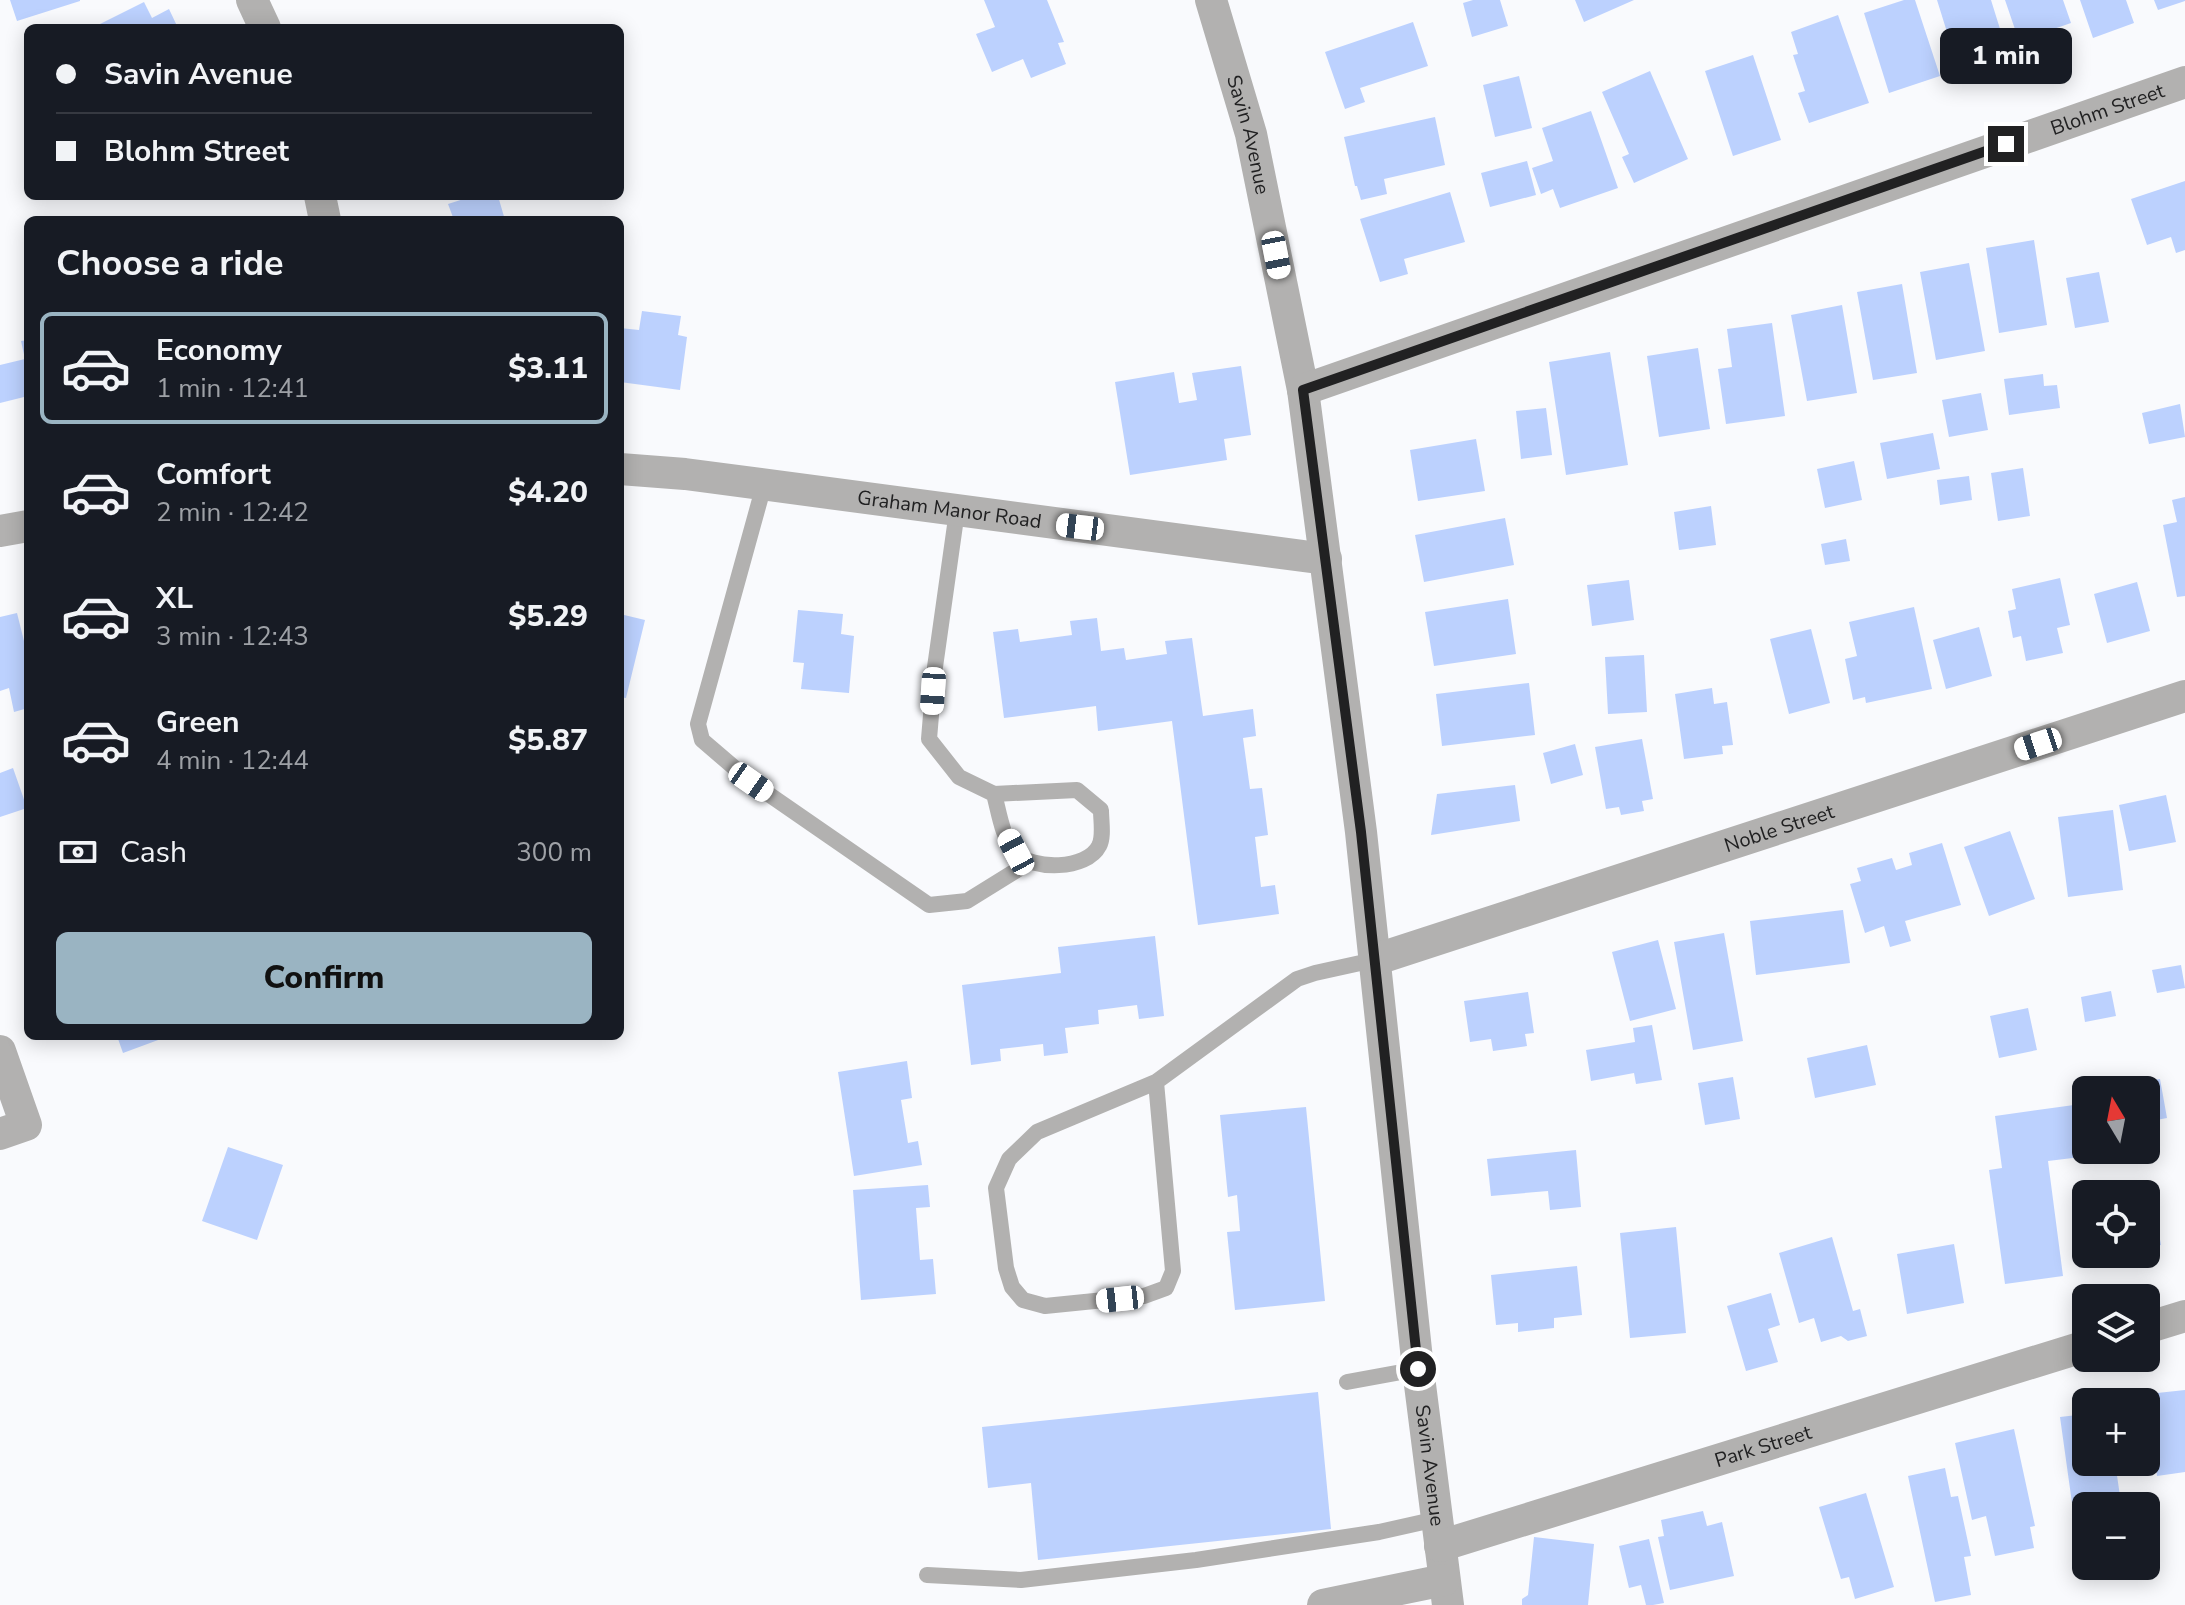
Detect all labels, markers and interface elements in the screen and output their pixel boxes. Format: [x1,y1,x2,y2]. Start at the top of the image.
callout: 1 min [1940,28,2072,84]
text: 1 min [1972,38,2040,73]
text: Savin Avenue [104,54,293,95]
street label: Savin Avenue [1221,72,1276,197]
street label: Blohm Street [2047,76,2169,141]
route end [1988,126,2024,162]
text: Blohm Street [104,131,289,172]
car [1260,229,1292,281]
text: Choose a ride [56,239,284,288]
text: Economy [156,330,282,371]
icon: car [60,332,132,404]
text: $3.11 [508,348,588,389]
text: 1 min · 12:41 [156,371,309,406]
text: Comfort [156,454,271,495]
icon: car [60,456,132,528]
text: $4.20 [508,472,588,513]
street label: Graham Manor Road [856,483,1043,535]
text: 2 min · 12:42 [156,495,309,530]
car [1055,512,1105,542]
text: XL [156,578,193,619]
icon: car [60,580,132,652]
text: $5.29 [508,596,588,637]
text: 3 min · 12:43 [156,619,309,654]
car [919,666,947,716]
text: Green [156,702,240,743]
icon: car [60,704,132,776]
text: $5.87 [508,720,588,761]
car [2011,725,2065,763]
text: 4 min · 12:44 [156,743,309,778]
car [724,758,778,806]
street label: Noble Street [1721,797,1838,859]
car [994,825,1038,879]
icon: cash [56,830,100,874]
text: Cash [120,832,187,873]
text: 300 m [516,835,592,870]
button: Confirm [56,932,592,1024]
north arrow [2072,1076,2160,1164]
map controls [2072,1076,2160,1580]
button: locate [2072,1180,2160,1268]
button: layers [2072,1284,2160,1372]
car [1095,1285,1145,1313]
route start [1400,1351,1436,1387]
button: + [2072,1388,2160,1476]
street label: Savin Avenue [1409,1403,1451,1528]
street label: Park Street [1711,1418,1815,1474]
button: − [2072,1492,2160,1580]

